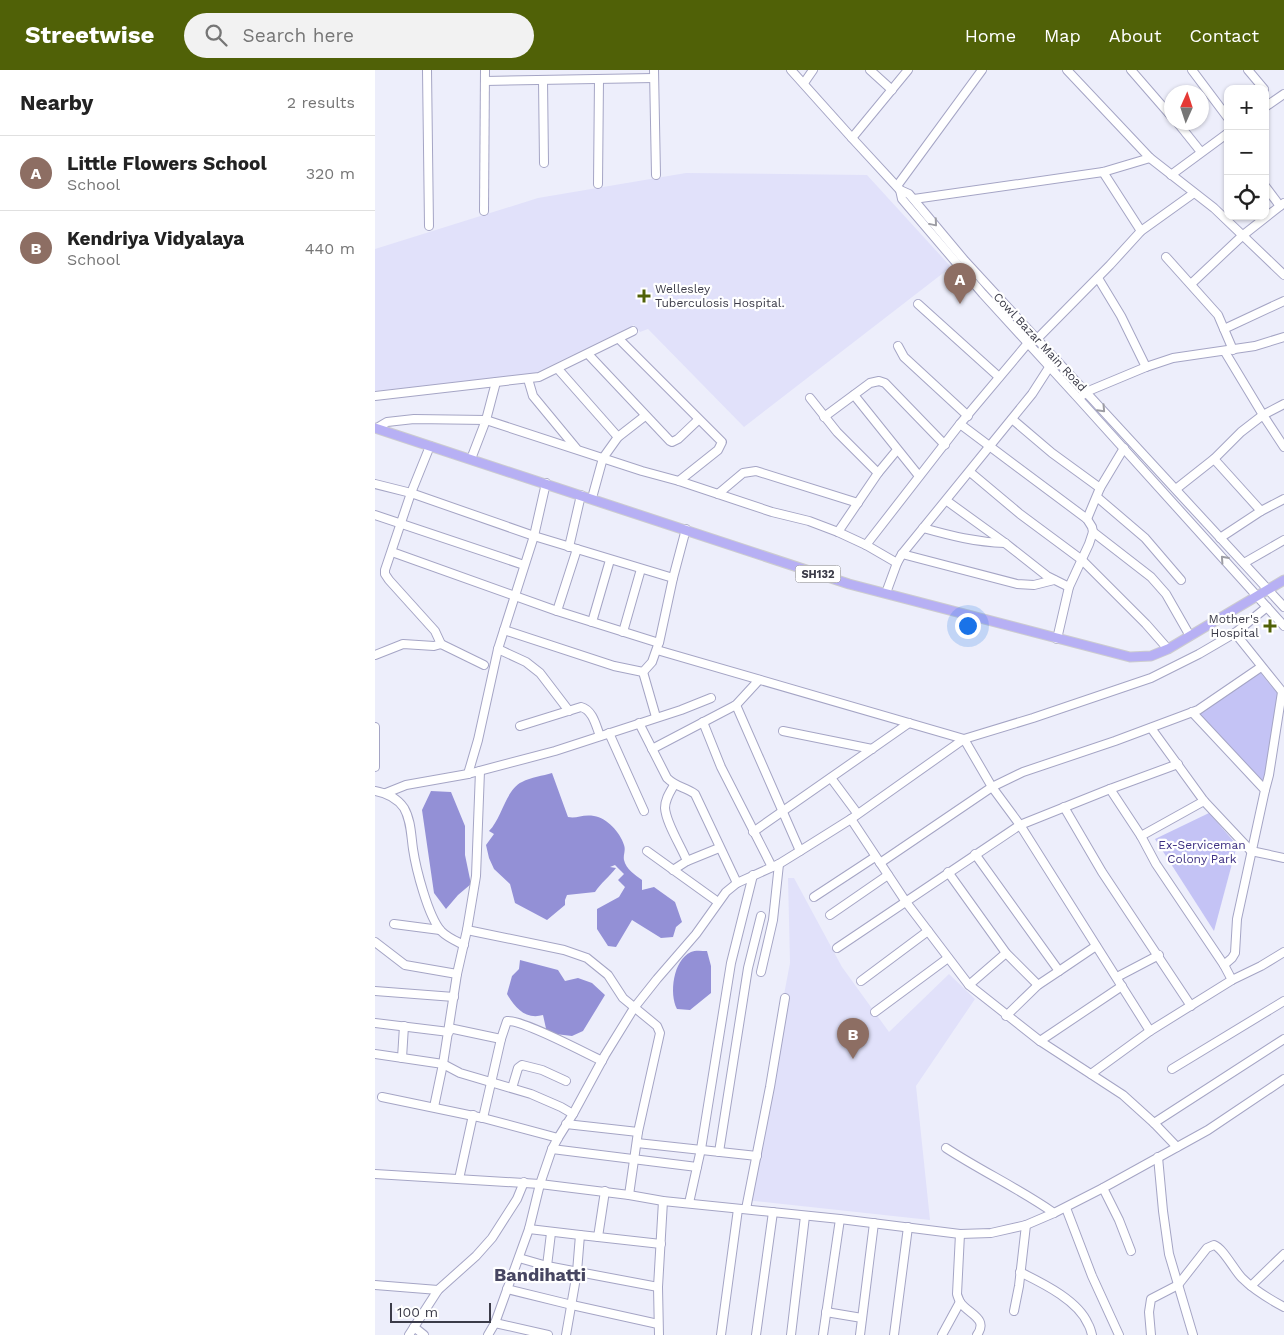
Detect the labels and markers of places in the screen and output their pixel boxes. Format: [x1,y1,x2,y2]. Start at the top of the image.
pin: A [944,263,976,304]
place label: Wellesley Tuberculosis Hospital. [655,282,785,310]
marker: Wellesley Tuberculosis Hospital. [637,289,651,303]
place label: Mother's Hospital [1209,612,1259,640]
marker: Mother's Hospital [1263,619,1277,633]
pin: B [837,1018,869,1059]

